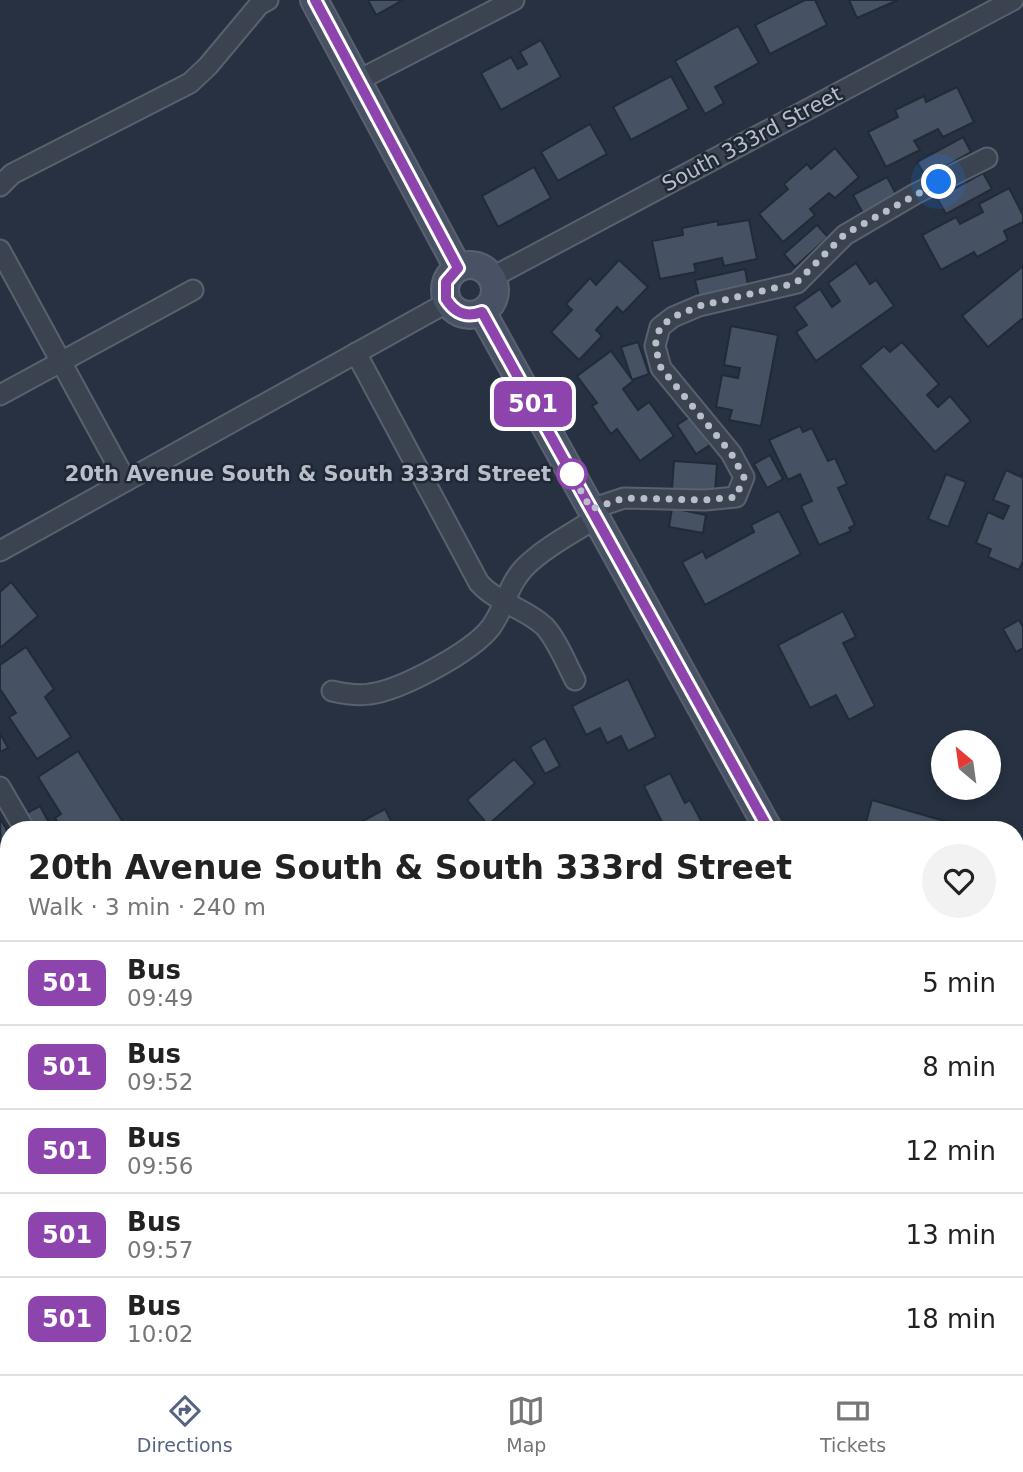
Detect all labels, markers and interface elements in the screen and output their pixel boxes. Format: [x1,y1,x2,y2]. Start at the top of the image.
street label: South 333rd Street [658,81,846,197]
your location [921,164,956,199]
line badge: 501 [493,381,573,427]
text: 501 [508,390,558,418]
marker: 20th Avenue South & South 333rd Street [557,459,587,489]
place label: 20th Avenue South & South 333rd Street [65,462,551,486]
north arrow [931,730,1001,800]
map controls [931,730,1001,800]
button: heart [922,844,996,918]
text: 20th Avenue South & South 333rd Street [28,848,792,887]
text: Walk · 3 min · 240 m [28,894,266,920]
text: Bus [127,955,181,985]
text: 5 min [922,968,996,998]
text: 501 [42,969,92,997]
text: 09:49 [127,985,193,1011]
text: Bus [127,1039,181,1069]
text: 8 min [922,1052,996,1082]
text: 501 [42,1053,92,1081]
text: 09:52 [127,1069,193,1095]
text: Bus [127,1123,181,1153]
text: 12 min [906,1136,996,1166]
text: 501 [42,1137,92,1165]
text: 09:56 [127,1153,193,1179]
text: Bus [127,1207,181,1237]
text: 13 min [906,1220,996,1250]
text: 501 [42,1221,92,1249]
text: 09:57 [127,1237,193,1263]
text: Bus [127,1291,181,1321]
text: 18 min [906,1304,996,1334]
text: 501 [42,1305,92,1333]
text: 10:02 [127,1321,193,1347]
tab: Directions [137,1392,233,1456]
tab: Map [506,1392,546,1456]
tab: Tickets [820,1392,886,1456]

